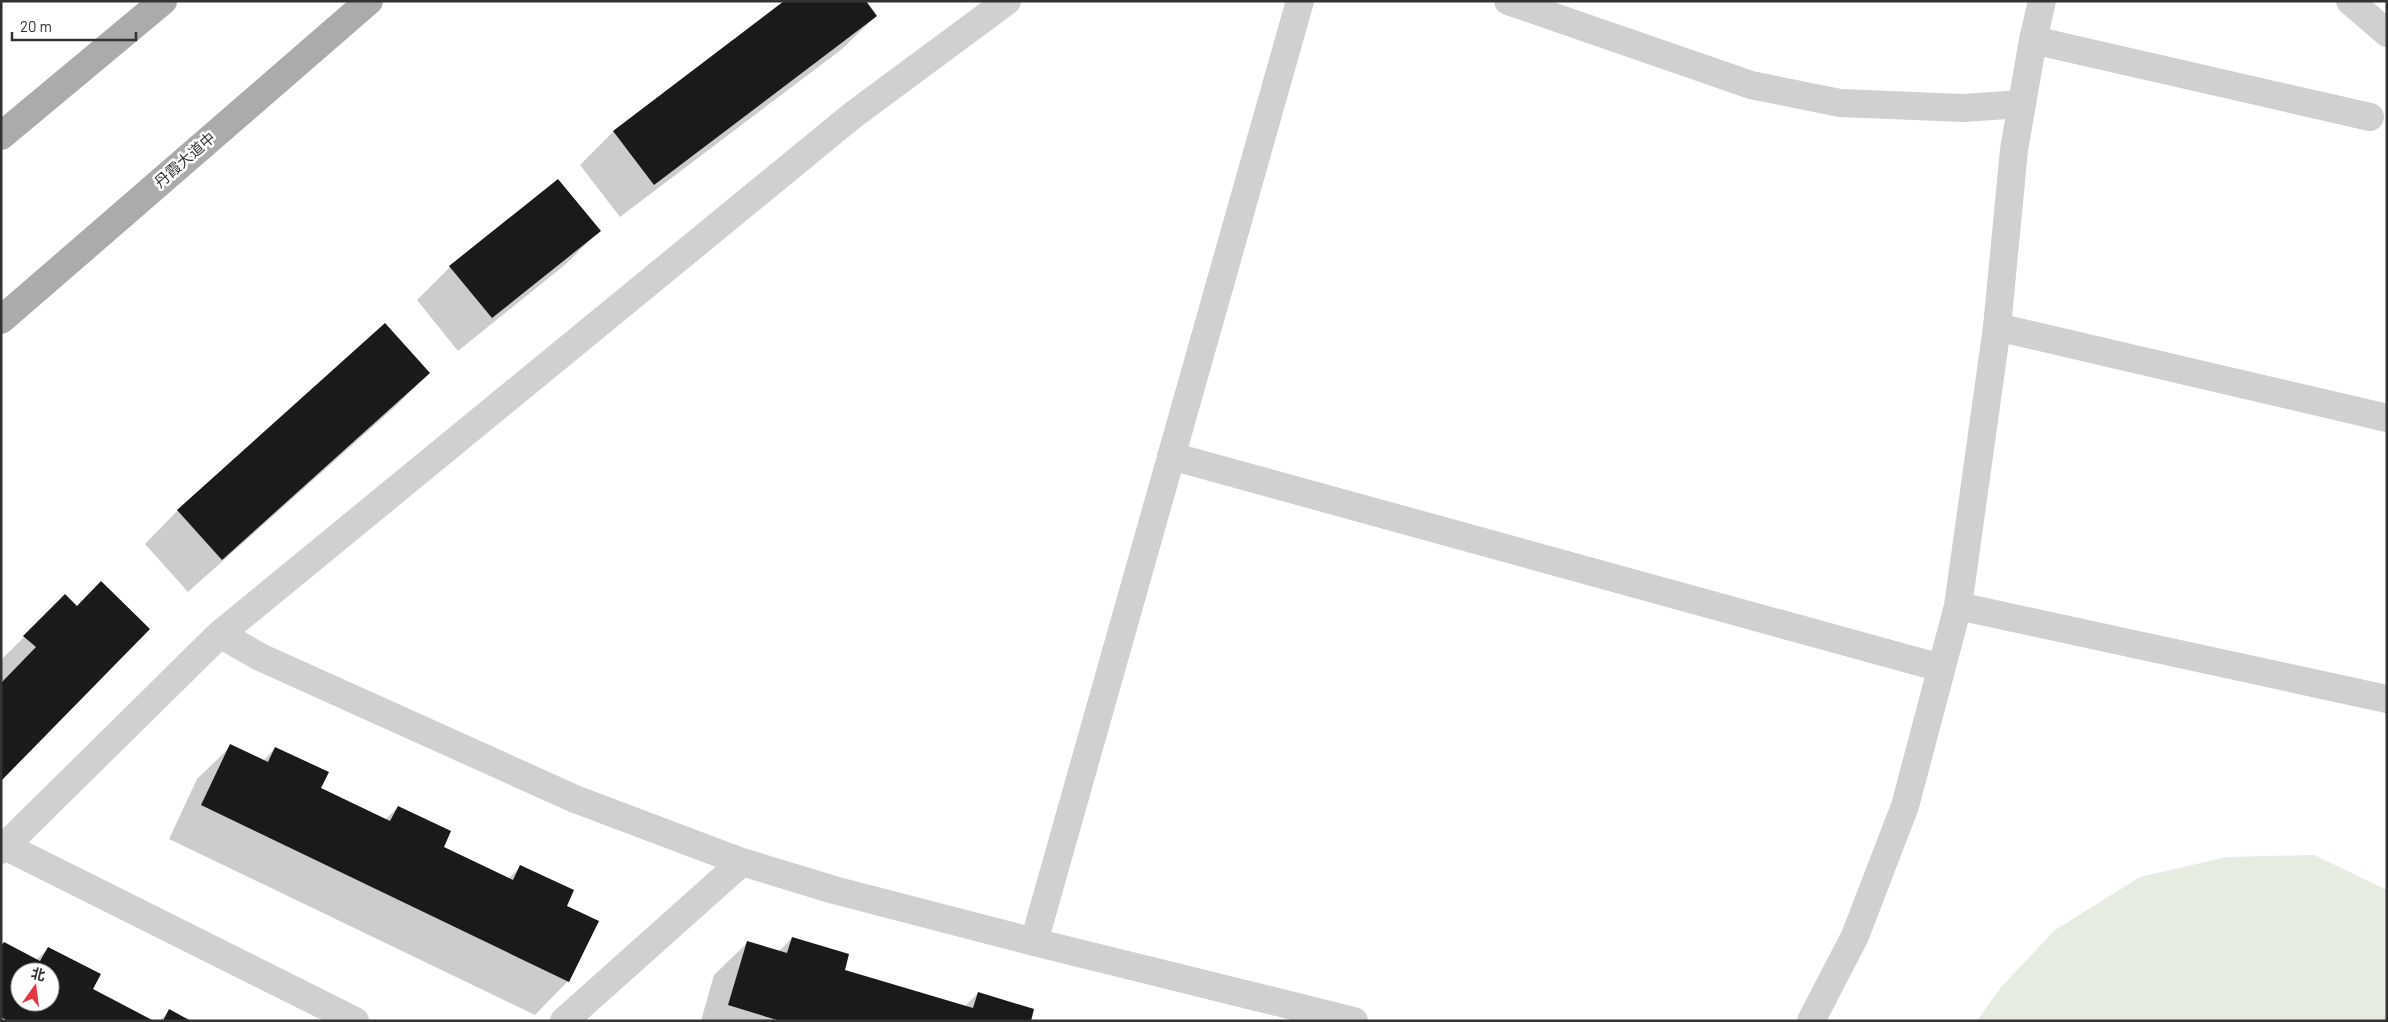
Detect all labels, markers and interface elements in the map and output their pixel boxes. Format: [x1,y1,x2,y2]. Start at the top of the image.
scale bar [12,10,136,42]
text: 20 m [20,17,52,35]
street label: 丹霞大道中 [150,128,219,191]
north arrow [10,962,60,1012]
text: 北 [29,964,47,984]

